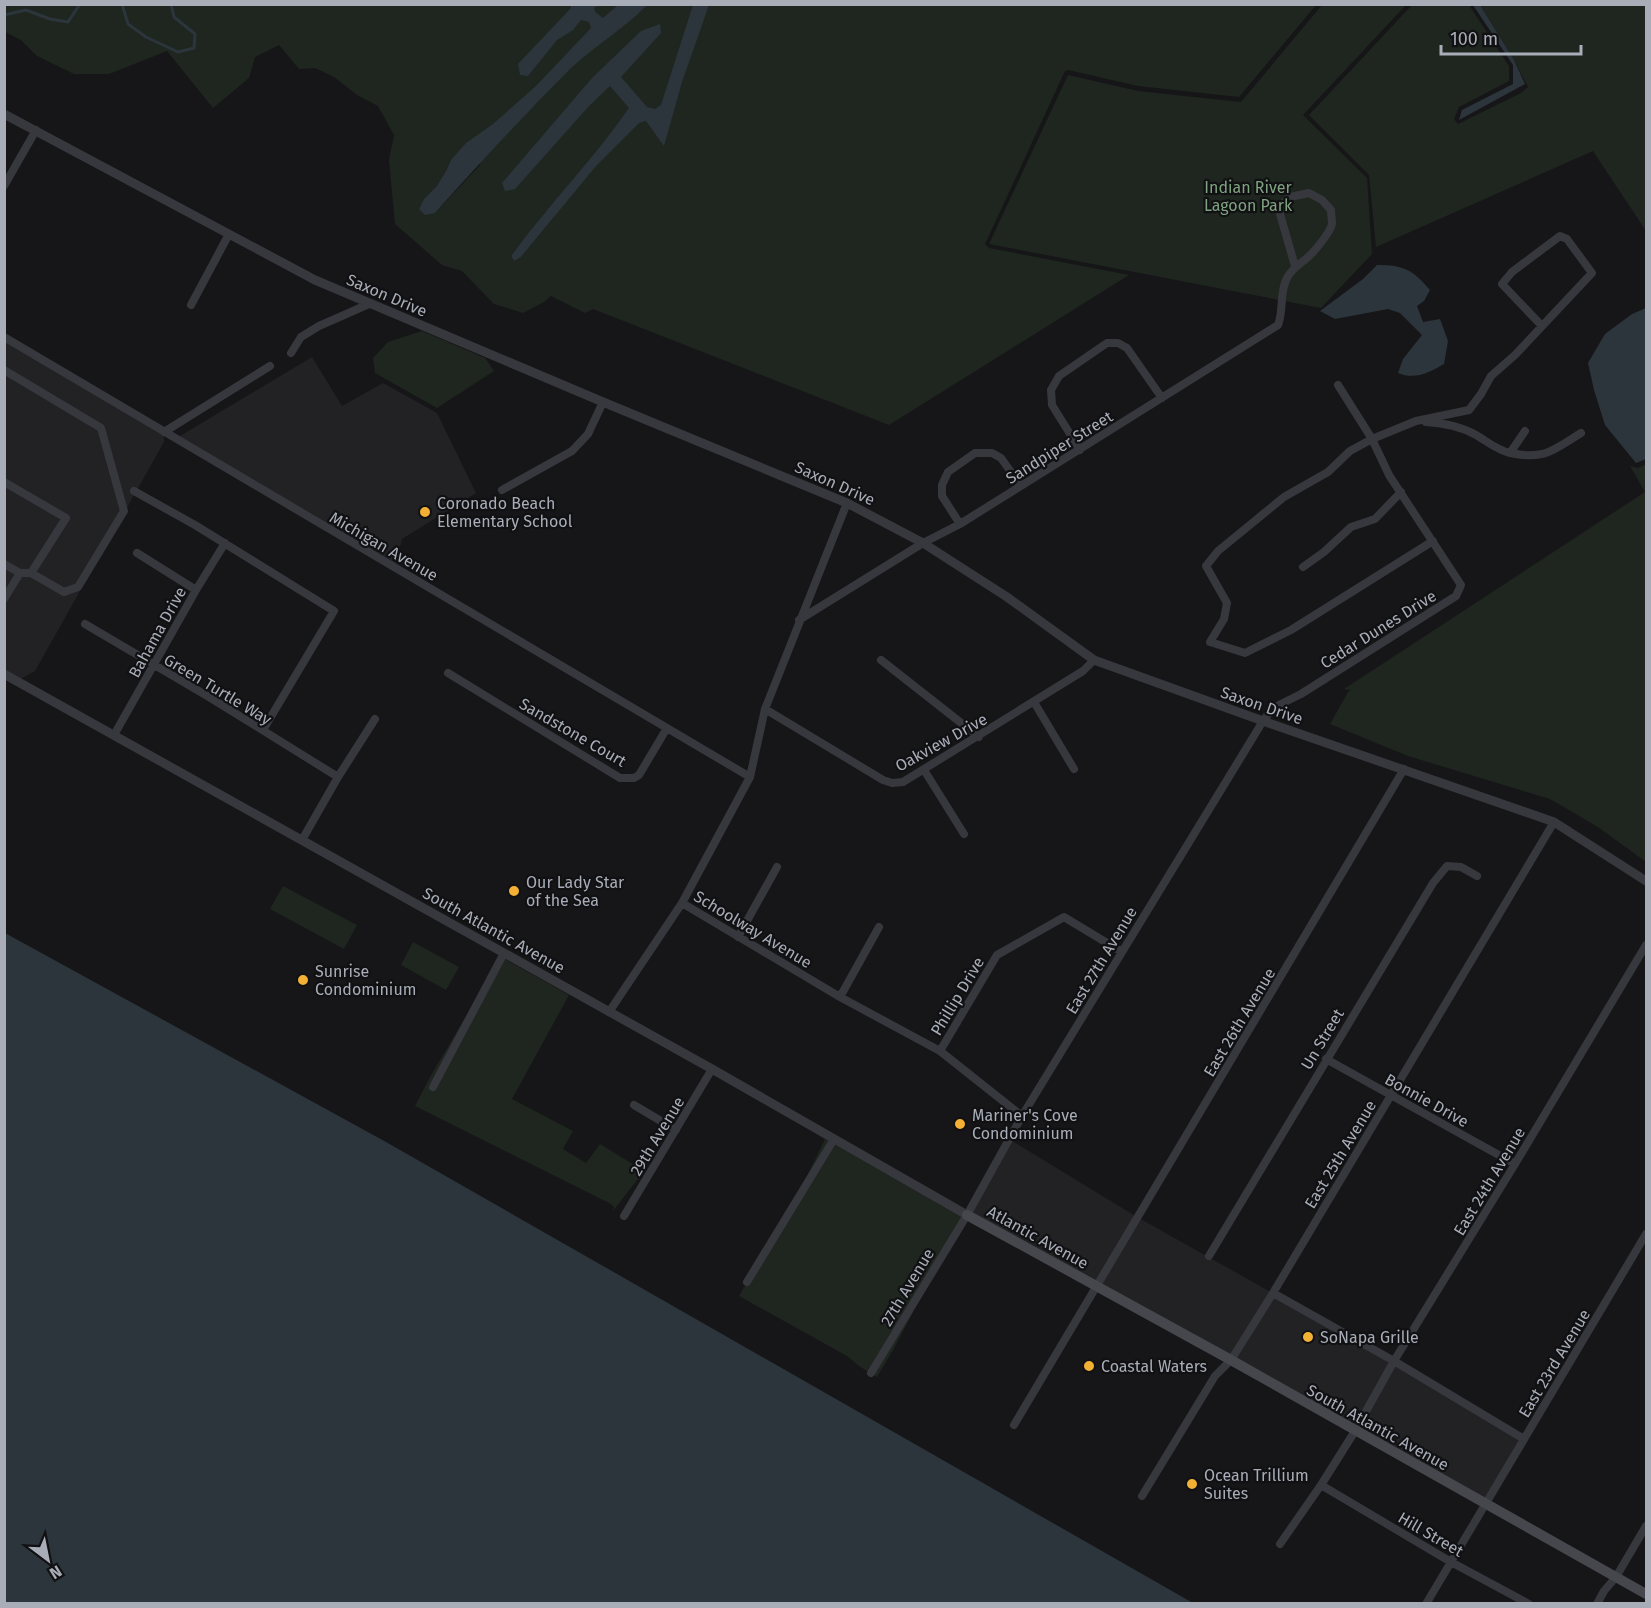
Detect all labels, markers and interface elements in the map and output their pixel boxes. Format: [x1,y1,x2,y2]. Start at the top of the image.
scale bar [1441,18,1580,56]
text: 100 m [1450,28,1498,50]
park label: Indian River Lagoon Park [1204,178,1293,215]
street label: Saxon Drive [344,270,430,321]
street label: Sandpiper Street [1002,407,1116,488]
street label: Saxon Drive [792,457,878,510]
place label: Coronado Beach Elementary School [437,494,573,531]
marker: Coronado Beach Elementary School [418,505,432,519]
street label: Michigan Avenue [326,508,441,585]
street label: Bahama Drive [125,584,190,681]
street label: Cedar Dunes Drive [1317,586,1440,673]
street label: Green Turtle Way [160,650,275,729]
street label: Saxon Drive [1218,683,1305,728]
street label: Sandstone Court [516,694,630,771]
street label: Oakview Drive [892,709,991,776]
place label: Our Lady Star of the Sea [526,873,625,910]
street label: South Atlantic Avenue [419,883,568,977]
marker: Our Lady Star of the Sea [507,884,521,898]
street label: Schoolway Avenue [690,887,815,972]
street label: East 27th Avenue [1062,903,1141,1017]
street label: Phillip Drive [927,954,988,1039]
place label: Sunrise Condominium [315,962,416,999]
street label: East 26th Avenue [1200,964,1279,1080]
marker: Sunrise Condominium [296,973,310,987]
street label: Un Street [1297,1005,1348,1073]
street label: Bonnie Drive [1382,1070,1472,1131]
street label: 29th Avenue [626,1093,688,1179]
street label: East 25th Avenue [1301,1097,1380,1212]
place label: Mariner's Cove Condominium [972,1106,1078,1143]
marker: Mariner's Cove Condominium [953,1117,967,1131]
street label: East 24th Avenue [1450,1124,1529,1239]
street label: Atlantic Avenue [984,1202,1092,1273]
street label: 27th Avenue [877,1245,938,1330]
street label: East 23rd Avenue [1515,1306,1594,1421]
place label: SoNapa Grille [1320,1328,1419,1347]
marker: SoNapa Grille [1301,1330,1315,1344]
place label: Coastal Waters [1101,1357,1207,1376]
marker: Coastal Waters [1082,1359,1096,1373]
street label: South Atlantic Avenue [1303,1380,1452,1474]
place label: Ocean Trillium Suites [1204,1466,1309,1503]
marker: Ocean Trillium Suites [1185,1477,1199,1491]
street label: Hill Street [1395,1508,1467,1561]
north arrow [18,1530,78,1590]
text: N [46,1561,65,1583]

